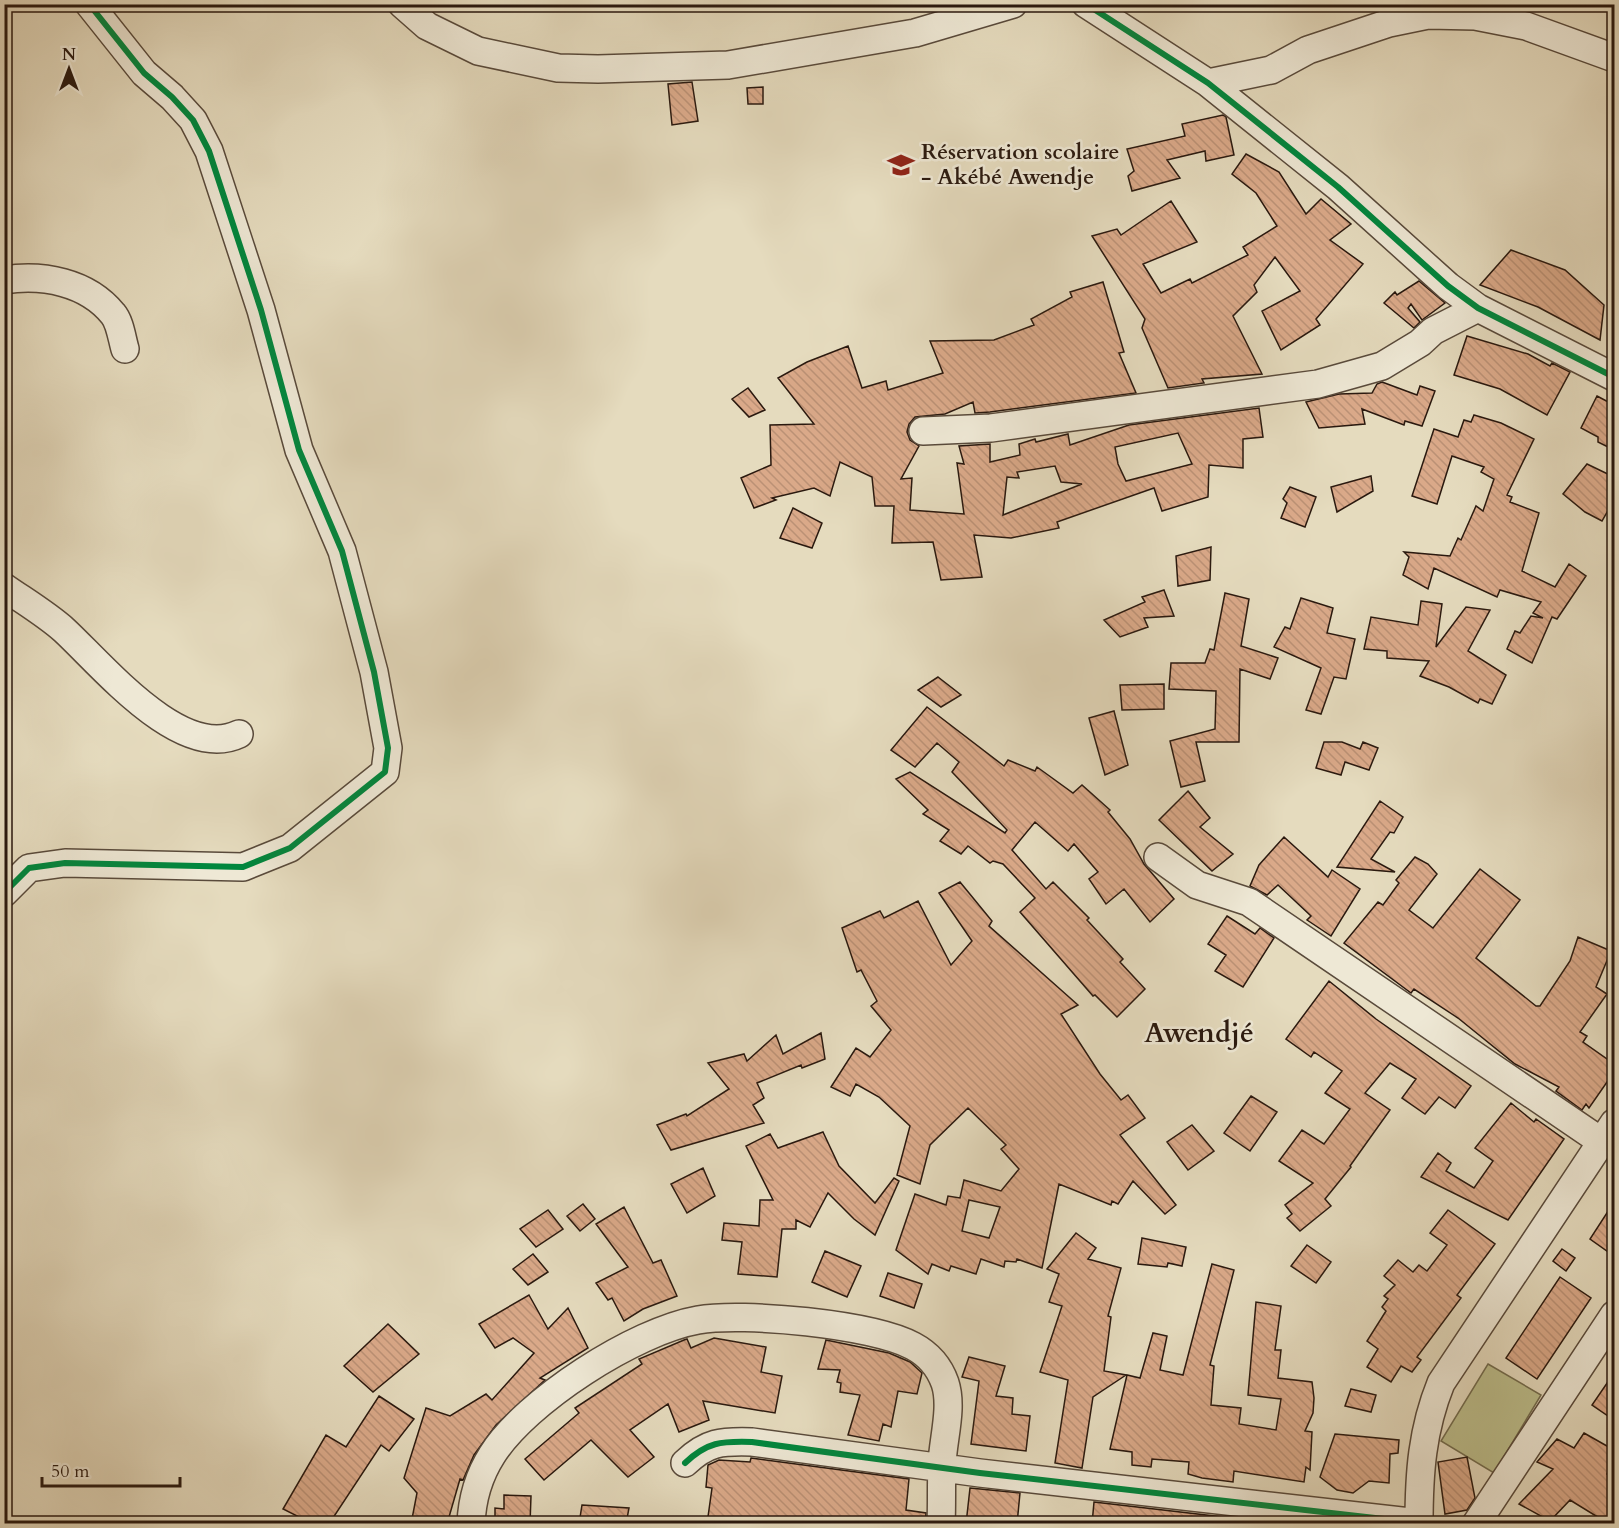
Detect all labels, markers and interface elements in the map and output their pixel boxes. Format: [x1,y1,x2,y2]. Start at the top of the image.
north arrow [39,39,99,99]
text: N [62,44,76,66]
place label: Réservation scolaire - Akébé Awendje [921,137,1119,192]
school or university icon: Réservation scolaire - Akébé Awendje [886,150,916,180]
district label: Awendjé [1144,1014,1254,1052]
scale bar [42,1450,180,1488]
text: 50 m [51,1459,90,1484]

